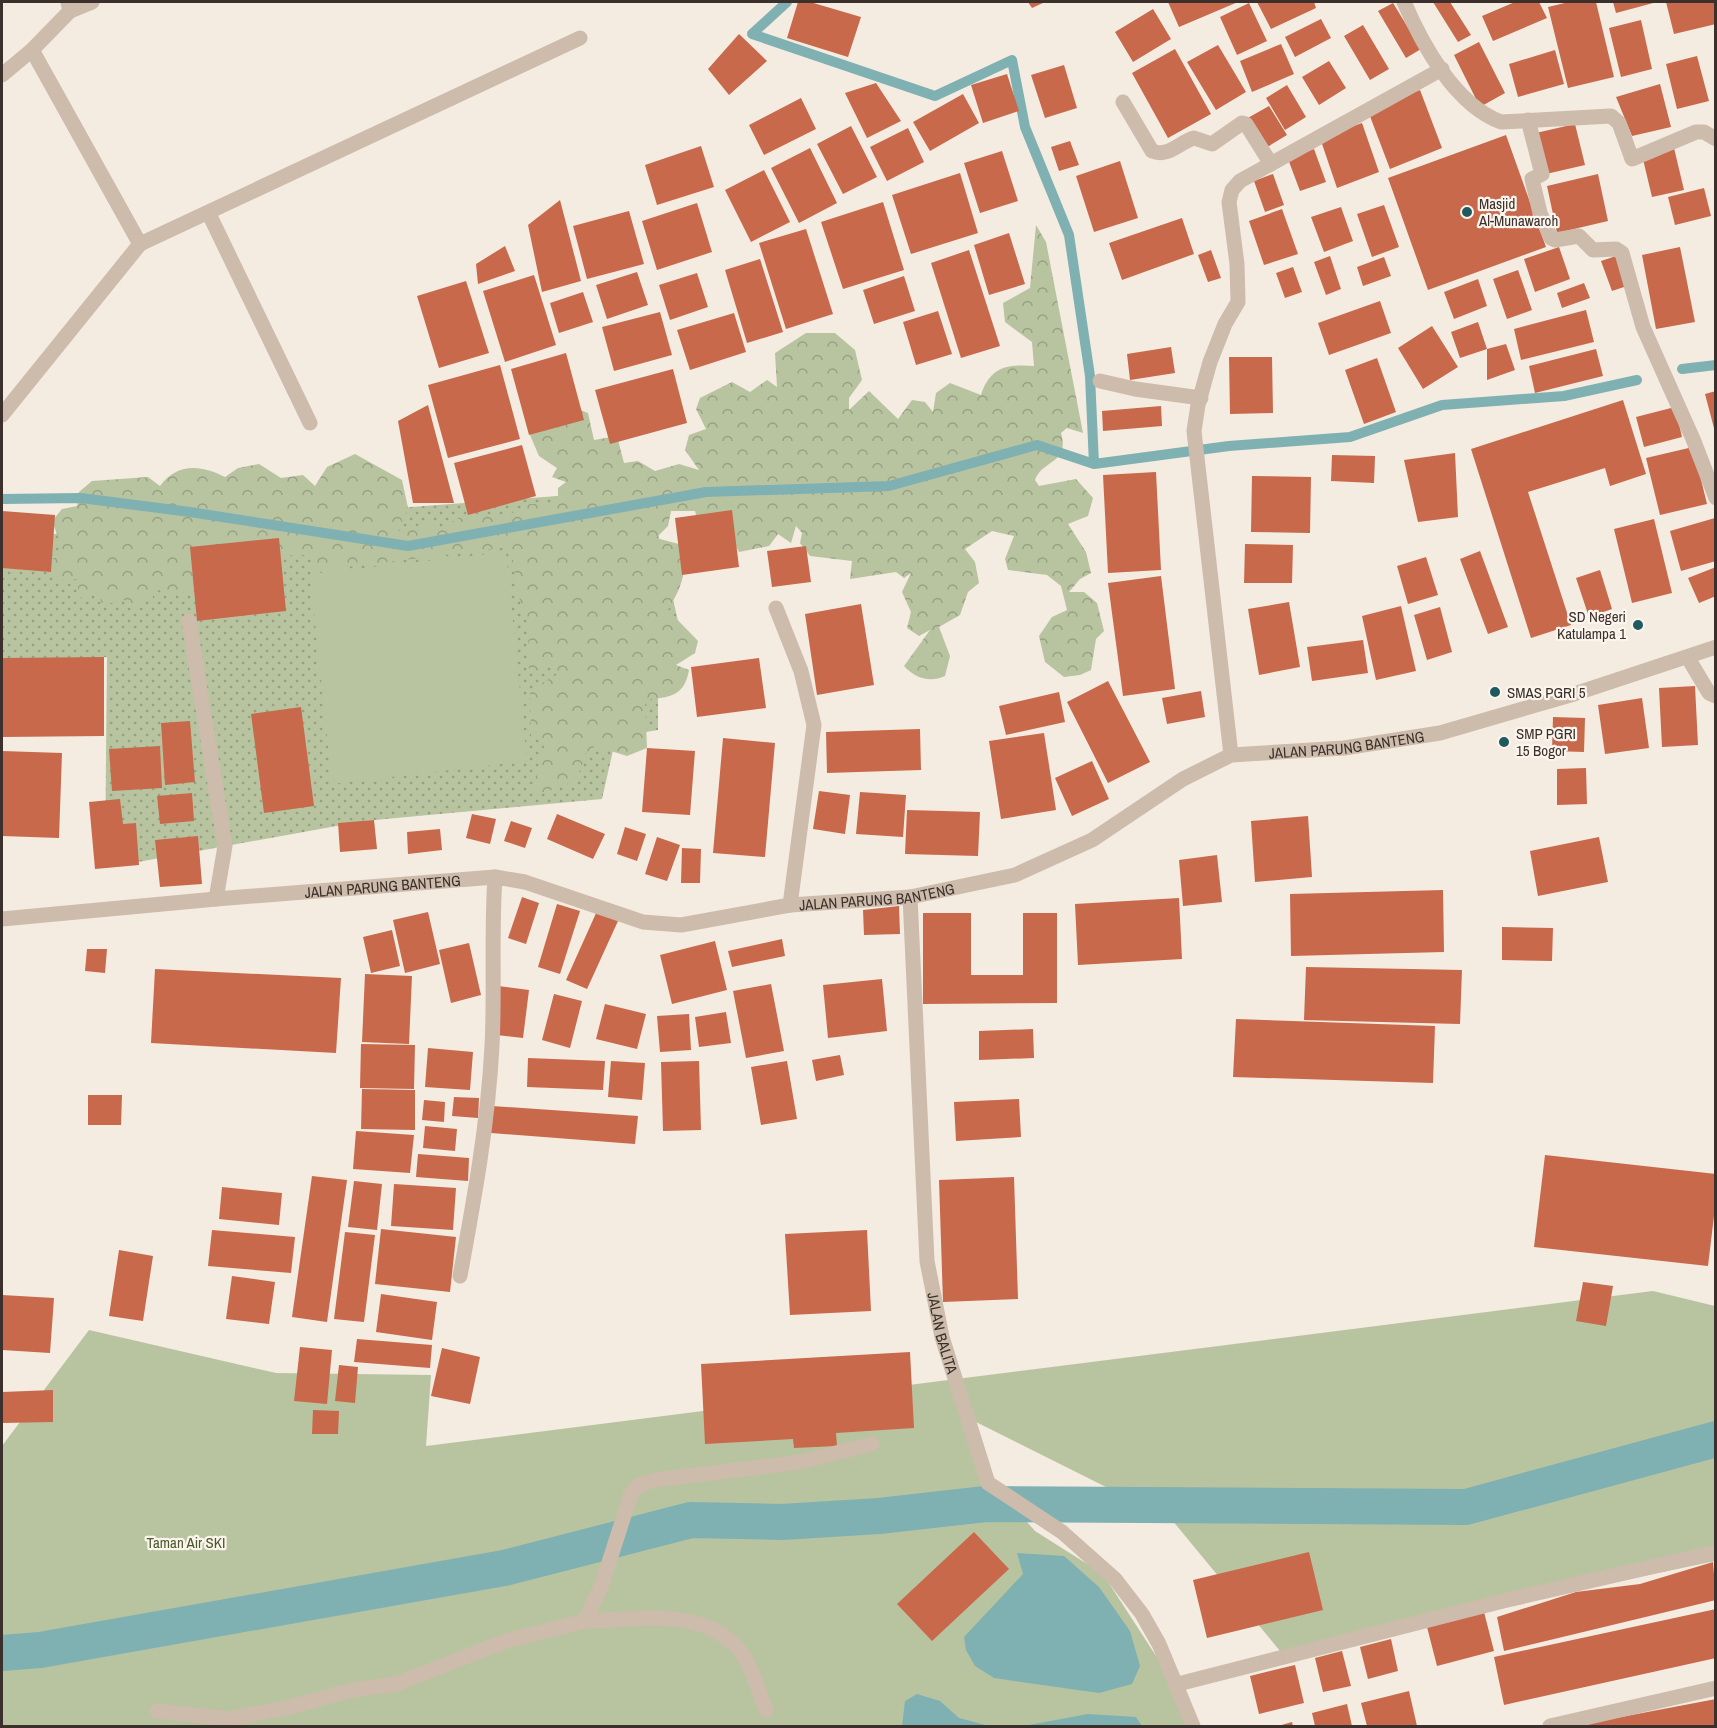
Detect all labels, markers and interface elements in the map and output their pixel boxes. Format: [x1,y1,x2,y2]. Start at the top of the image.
place label: Masjid Al-Munawaroh [1478,193,1558,231]
marker: Masjid Al-Munawaroh [1460,205,1474,219]
place label: SD Negeri Katulampa 1 [1557,606,1626,644]
marker: SD Negeri Katulampa 1 [1631,618,1645,632]
place label: SMAS PGRI 5 [1507,682,1586,703]
marker: SMAS PGRI 5 [1488,685,1502,699]
place label: SMP PGRI 15 Bogor [1516,723,1576,761]
street label: JALAN PARUNG BANTENG [1268,725,1426,763]
marker: SMP PGRI 15 Bogor [1497,735,1511,749]
street label: JALAN PARUNG BANTENG [304,869,461,902]
street label: JALAN PARUNG BANTENG [798,877,956,915]
street label: JALAN BALITA [923,1290,964,1377]
park label: Taman Air SKI [147,1532,225,1553]

